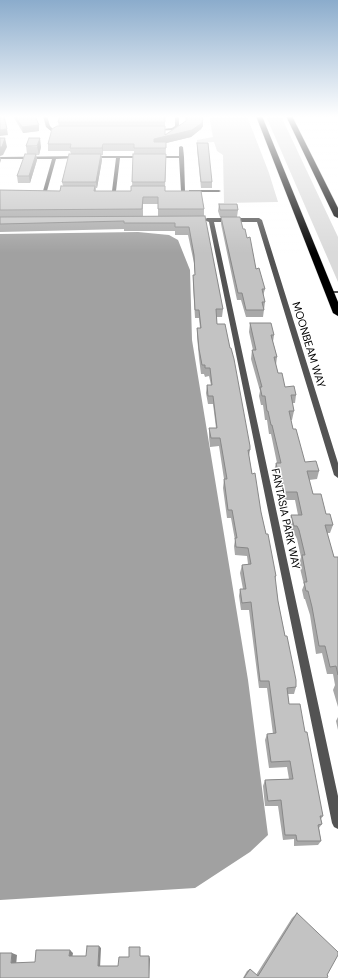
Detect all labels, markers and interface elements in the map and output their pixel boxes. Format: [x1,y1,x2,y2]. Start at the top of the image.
street label: MOONBEAM WAY [289,301,327,389]
street label: FANTASIA PARK WAY [268,467,302,571]

